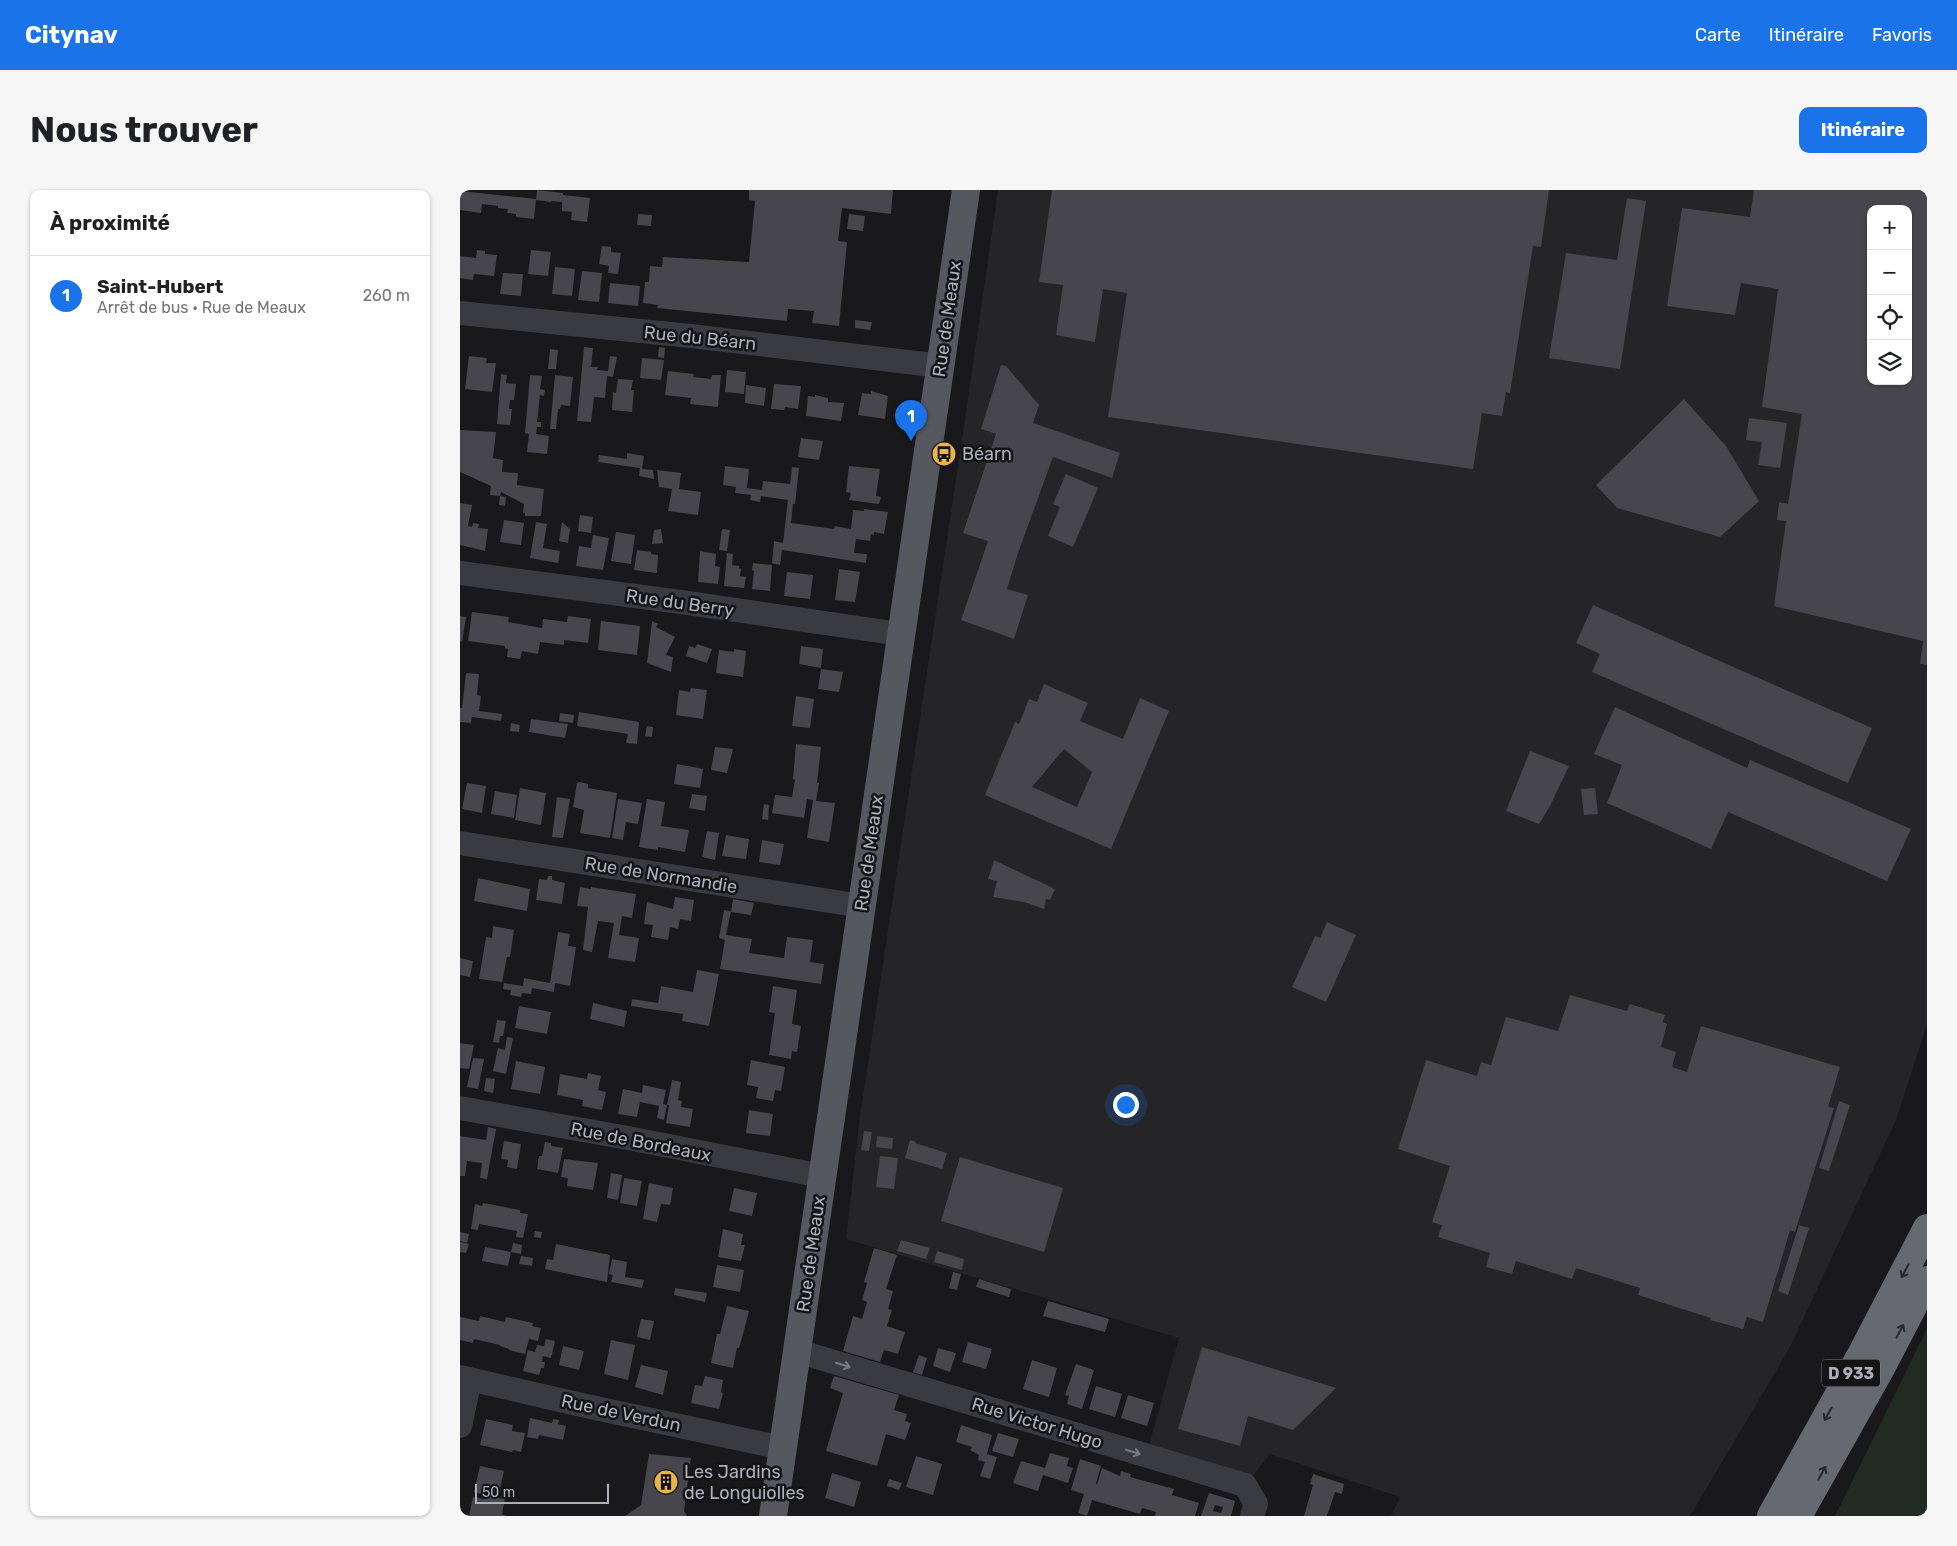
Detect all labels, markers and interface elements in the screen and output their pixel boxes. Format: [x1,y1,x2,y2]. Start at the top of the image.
text: Citynav [25,21,118,49]
text: Carte [1695,24,1741,46]
text: Itinéraire [1769,24,1844,46]
text: Favoris [1872,24,1932,46]
button: Itinéraire [1799,107,1927,153]
text: Nous trouver [30,109,258,151]
map controls [1867,205,1912,385]
button: + [1867,205,1912,250]
text: À proximité [50,210,170,235]
button: − [1867,250,1912,295]
street label: Rue de Meaux [928,259,966,379]
text: Saint-Hubert [97,275,223,298]
text: 1 [62,286,70,305]
text: 260 m [363,286,410,305]
button: locate [1867,295,1912,340]
text: Arrêt de bus · Rue de Meaux [97,298,306,317]
street label: Rue du Béarn [643,321,757,355]
button: layers [1867,340,1912,385]
pin: 1 [895,400,927,441]
bus stop icon: Béarn [931,441,957,467]
place label: Béarn [962,443,1012,465]
street label: Rue du Berry [625,585,735,621]
street label: Rue de Meaux [850,793,888,913]
street label: Rue de Normandie [583,852,739,898]
your location [1113,1092,1139,1118]
street label: Rue de Bordeaux [569,1118,713,1166]
street label: Rue de Meaux [792,1194,830,1314]
one-way arrow [1900,1264,1910,1279]
one-way arrow [1896,1324,1905,1339]
road number: D 933 [1822,1360,1880,1386]
one-way arrow [835,1361,851,1371]
street label: Rue de Verdun [559,1390,683,1436]
street label: Rue Victor Hugo [969,1393,1105,1453]
one-way arrow [1823,1407,1833,1422]
one-way arrow [1125,1447,1141,1457]
place label: Les Jardins de Longuiolles [684,1461,805,1504]
one-way arrow [1817,1466,1827,1481]
building icon: Les Jardins de Longuiolles [653,1469,679,1495]
scale bar [475,1481,609,1504]
text: 50 m [482,1484,515,1501]

